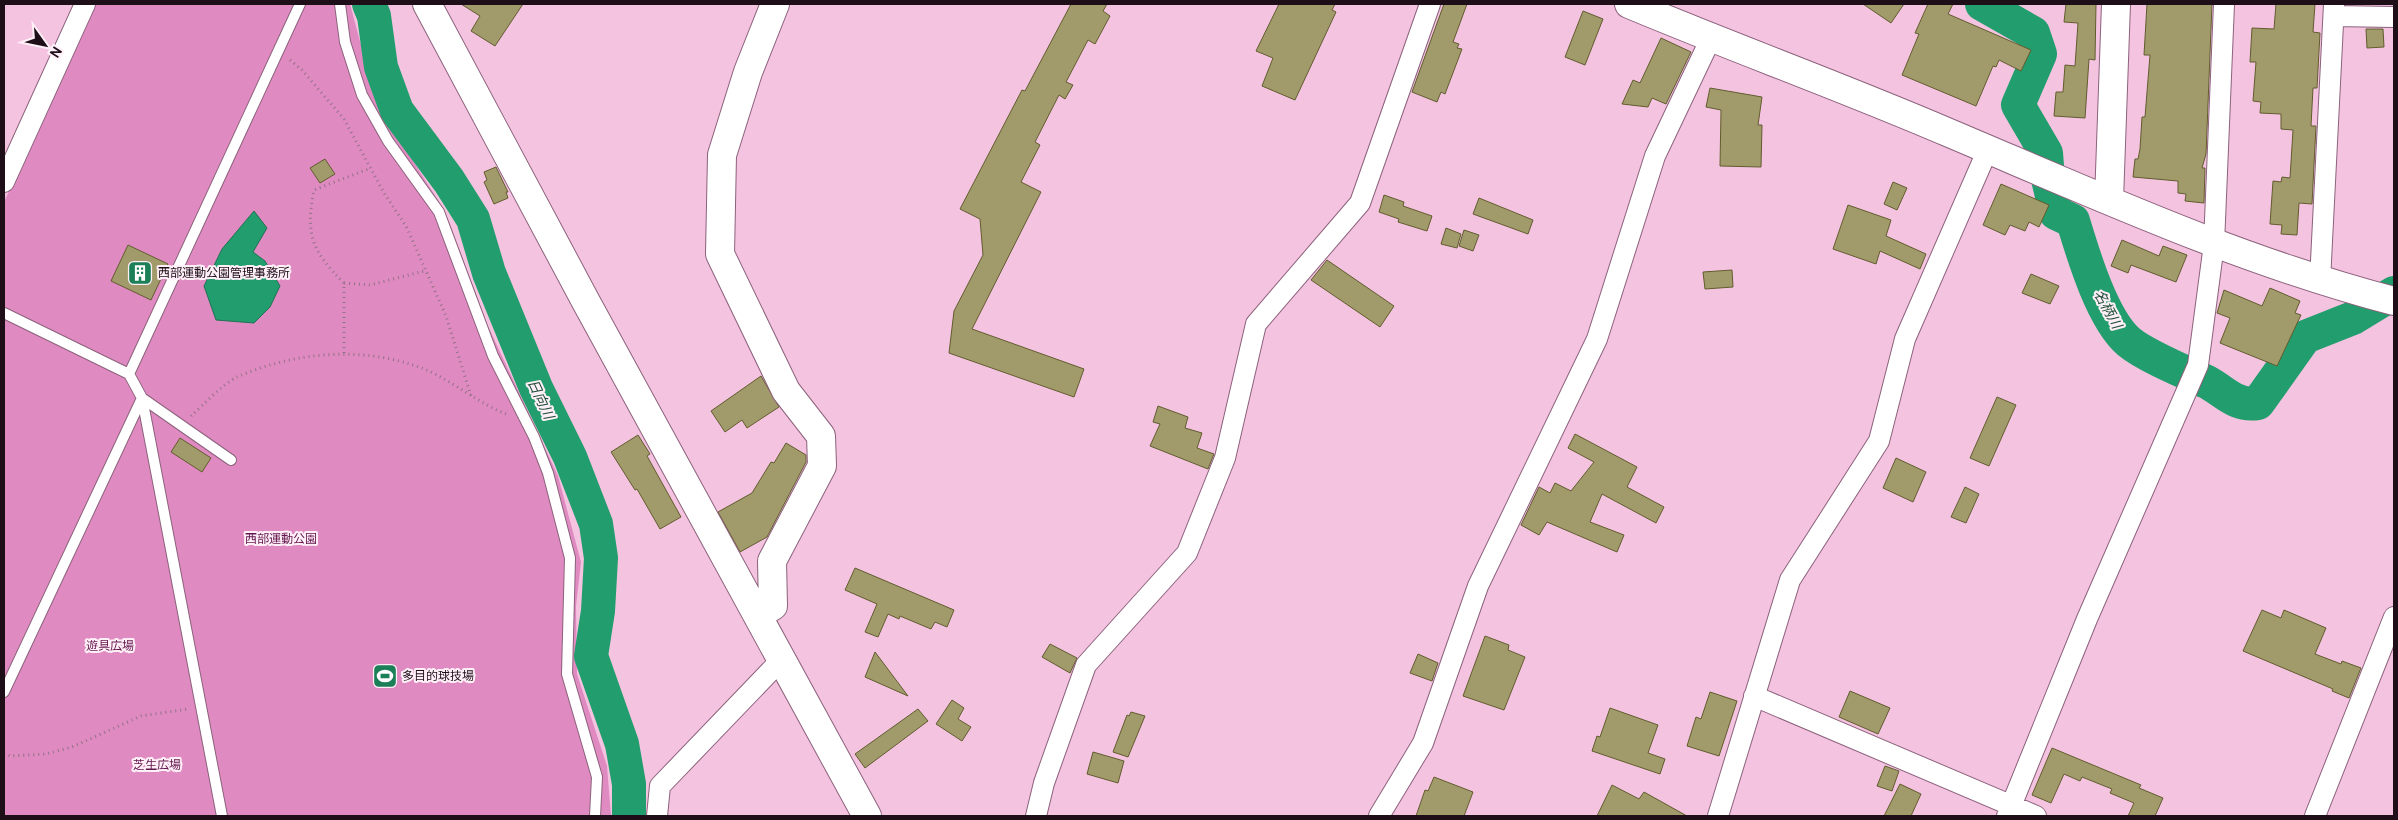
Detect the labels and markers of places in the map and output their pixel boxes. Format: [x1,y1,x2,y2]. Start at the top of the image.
building icon: 西部運動公園管理事務所 [127,260,153,286]
place label: 西部運動公園管理事務所 [158,266,290,282]
sports icon: 多目的球技場 [372,663,398,689]
place label: 多目的球技場 [402,669,474,685]

